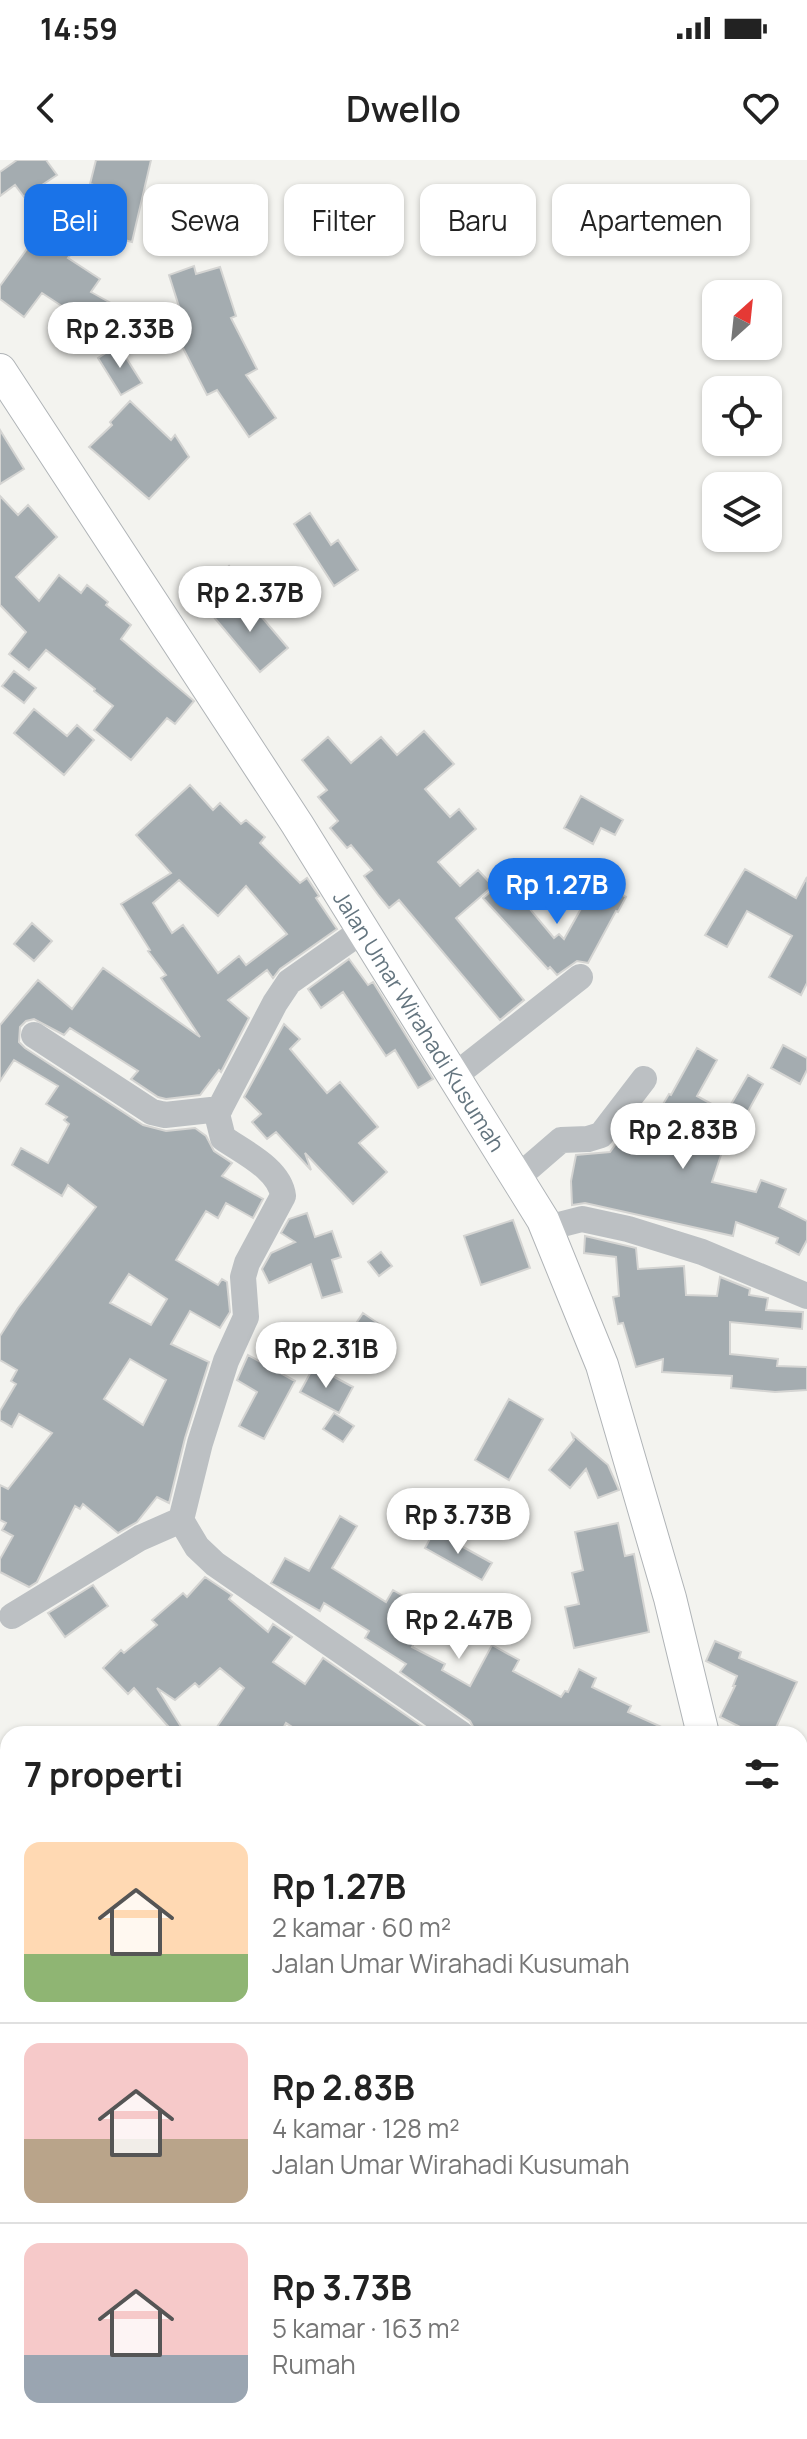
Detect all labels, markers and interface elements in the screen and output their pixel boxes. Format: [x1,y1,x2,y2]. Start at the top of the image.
text: 14:59 [40,8,118,49]
text: Dwello [346,84,461,133]
icon: back [24,86,68,130]
icon: heart [739,86,783,130]
chip: Beli [24,184,127,256]
chip: Sewa [143,184,268,256]
chip: Filter [284,184,404,256]
chip: Baru [420,184,536,256]
chip: Apartemen [552,184,750,256]
north arrow [702,280,782,360]
map controls [702,280,782,552]
pin: Rp 2.33B [37,302,203,370]
text: Rp 2.33B [66,310,174,346]
button: locate [702,376,782,456]
button: layers [702,472,782,552]
pin: Rp 2.37B [167,566,333,634]
text: Rp 2.37B [196,574,304,610]
pin: Rp 1.27B [474,858,640,926]
text: Rp 1.27B [506,866,608,902]
street label: Jalan Umar Wirahadi Kusumah [326,885,512,1157]
pin: Rp 2.83B [600,1103,766,1171]
text: Rp 2.83B [628,1111,738,1147]
pin: Rp 2.31B [243,1322,409,1390]
text: Rp 2.31B [274,1330,378,1366]
pin: Rp 3.73B [375,1488,541,1556]
text: Rp 3.73B [405,1496,511,1532]
pin: Rp 2.47B [376,1593,542,1661]
text: Rp 2.47B [405,1601,513,1637]
text: 7 properti [24,1751,183,1797]
icon: filters [740,1752,784,1796]
text: Rp 1.27B [272,1863,406,1909]
icon: home [88,1874,184,1970]
text: 2 kamar · 60 m² [272,1909,451,1945]
text: Jalan Umar Wirahadi Kusumah [272,1945,630,1981]
text: Rp 2.83B [272,2064,415,2110]
icon: home [88,2075,184,2171]
text: 4 kamar · 128 m² [272,2110,460,2146]
text: Jalan Umar Wirahadi Kusumah [272,2146,630,2182]
text: Rp 3.73B [272,2264,412,2310]
icon: home [88,2275,184,2371]
text: 5 kamar · 163 m² [272,2310,460,2346]
text: Rumah [272,2346,356,2382]

